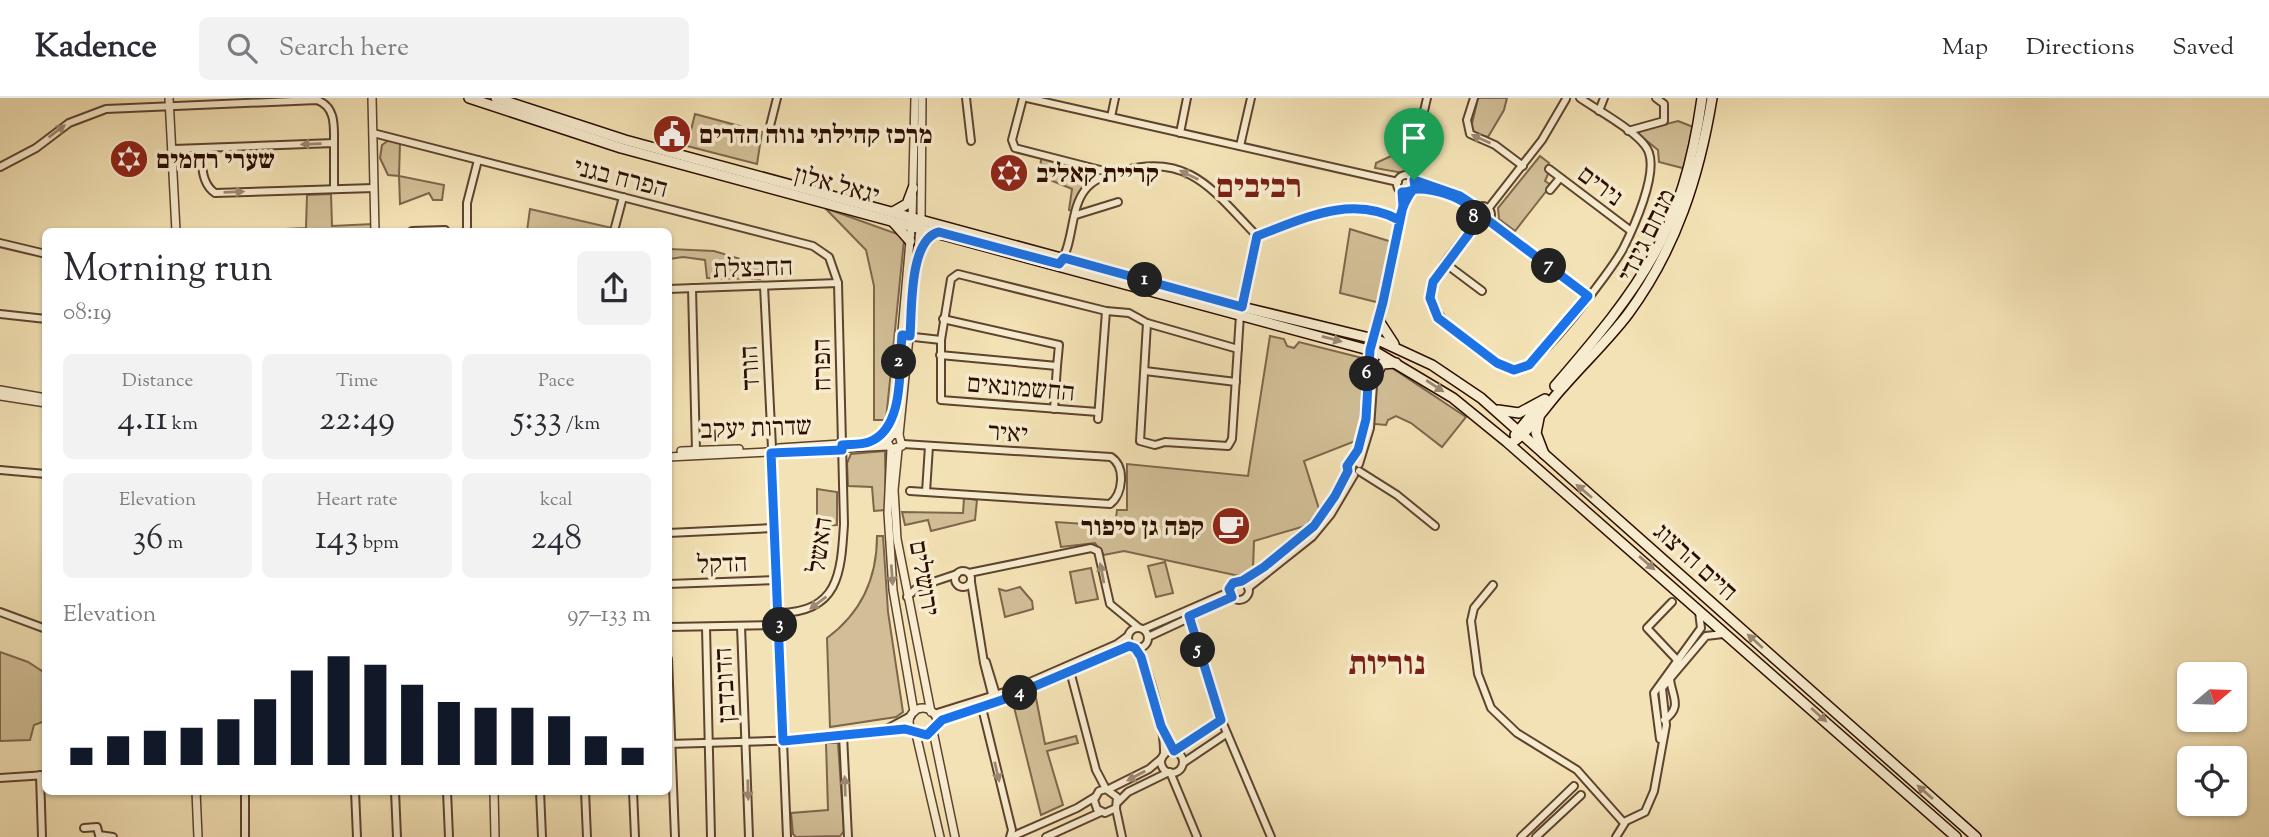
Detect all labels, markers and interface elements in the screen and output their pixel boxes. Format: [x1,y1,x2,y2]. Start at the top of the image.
search box [199,17,689,80]
text: Kadence [35,24,157,72]
icon: search [223,29,261,67]
text: Search here [279,30,409,67]
text: Map [1942,31,1988,65]
text: Directions [2026,31,2134,65]
text: Saved [2172,31,2234,65]
pin [1384,108,1444,180]
public building icon: מרכז קהילתי נווה הדרים [651,113,693,155]
place label: מרכז קהילתי נווה הדרים [699,118,933,155]
icon: arrive [1395,119,1433,157]
one-way arrow [48,124,67,138]
one-way arrow [1471,133,1491,145]
synagogue icon: שערי רחמים [108,138,150,180]
one-way arrow [299,139,321,150]
place label: שערי רחמים [156,143,275,180]
street label: הפרח בגני [569,150,672,209]
synagogue icon: קריית קאליב [988,152,1030,194]
street label: יגאל אלון [790,157,883,216]
place label: קריית קאליב [1036,157,1159,194]
street label: נירים [1569,158,1630,216]
district label: רביבים [1216,165,1302,213]
one-way arrow [1179,169,1199,180]
street label: מנחם גינדי [1610,183,1687,289]
one-way arrow [223,187,245,198]
pin: 8 [1456,200,1492,236]
text: 8 [1469,204,1478,231]
text: Morning run [63,244,273,298]
pin: 7 [1532,248,1566,284]
street label: החבצלת [712,250,794,289]
button: share [577,251,651,325]
text: 7 [1544,252,1553,279]
pin: 1 [1128,262,1162,298]
text: 1 [1141,266,1148,293]
text: 08:19 [63,297,111,330]
one-way arrow [1322,334,1344,345]
street label: הפרח [805,338,842,392]
street label: הורד [732,344,771,391]
pin: 2 [881,344,916,380]
text: 2 [894,348,903,375]
pin: 6 [1350,356,1384,392]
text: 6 [1362,360,1371,387]
street label: החשמונאים [965,366,1076,413]
text: Distance [122,368,193,395]
text: Time [336,368,378,395]
text: Pace [538,368,575,395]
one-way arrow [1426,379,1444,393]
text: 4.11 [117,395,168,446]
text: 22:49 [319,395,395,446]
text: 5:33 [512,395,562,446]
street label: שדרות יעקב [699,409,813,450]
text: km [168,411,198,438]
text: /km [562,411,600,438]
street label: יאיר [987,415,1029,454]
one-way arrow [1575,484,1592,499]
text: Elevation [119,487,196,514]
text: Heart rate [316,487,398,514]
text: kcal [540,487,573,514]
cafe icon: קפה גן סיפור [1210,505,1252,547]
place label: קפה גן סיפור [1081,510,1204,547]
text: 36 [132,514,163,565]
text: 143 [315,514,359,565]
text: 248 [531,514,582,565]
street label: האשל [799,515,844,576]
street label: חיים הרצוג [1644,515,1745,611]
text: m [163,530,183,557]
text: bpm [359,530,399,557]
street label: ירושלים [898,538,947,619]
street label: הדקל [696,546,748,585]
one-way arrow [1638,555,1656,571]
one-way arrow [1097,562,1108,584]
one-way arrow [887,564,898,586]
one-way arrow [808,596,827,610]
text: Elevation [63,599,156,632]
text: 97–133 m [567,599,651,632]
pin: 3 [762,608,798,642]
text: 3 [776,611,783,638]
pin: 5 [1180,632,1216,668]
one-way arrow [1746,633,1764,649]
text: 5 [1194,636,1201,663]
district label: נוריות [1349,642,1425,690]
street label: הדובדבן [706,646,747,723]
north arrow [2177,662,2247,732]
map controls [2177,662,2247,816]
pin: 4 [1002,676,1038,710]
text: 4 [1015,679,1024,706]
one-way arrow [1810,707,1828,723]
button: locate [2177,746,2247,816]
one-way arrow [992,761,1003,783]
one-way arrow [1127,770,1146,782]
one-way arrow [840,775,851,797]
one-way arrow [742,779,753,801]
one-way arrow [1916,784,1934,800]

